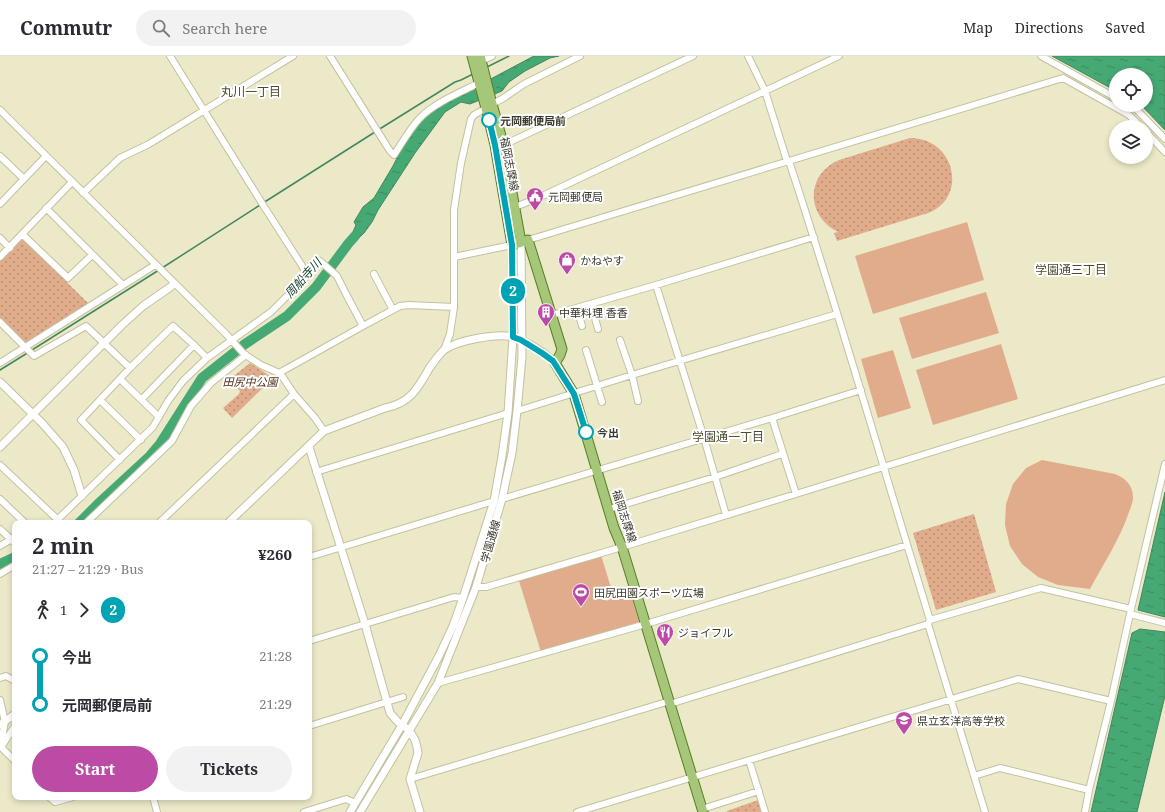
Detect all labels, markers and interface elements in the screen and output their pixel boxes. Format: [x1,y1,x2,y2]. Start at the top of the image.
search box [136,10,416,46]
text: Commutr [20,15,112,41]
icon: search [150,17,172,39]
text: Search here [182,18,267,38]
text: Map [963,18,993,37]
text: Directions [1015,18,1083,37]
text: Saved [1105,18,1145,37]
map controls [1109,68,1153,164]
button: locate [1109,68,1153,112]
district label: 丸川一丁目 [221,83,281,100]
marker: 元岡郵便局前 [481,112,497,128]
place label: 元岡郵便局前 [500,113,566,128]
button: layers [1109,120,1153,164]
street label: 福岡志摩線 [497,136,523,192]
public building icon: 元岡郵便局 [525,186,545,211]
place label: 元岡郵便局 [548,189,603,204]
shop icon: かねやす [557,250,577,275]
water label: 周船寺川 [281,253,327,302]
place label: かねやす [580,253,624,268]
district label: 学園通三丁目 [1035,261,1107,278]
line badge: 2 [500,278,526,304]
text: 2 [509,281,517,300]
building icon: 中華料理 香香 [536,302,556,327]
place label: 中華料理 香香 [559,305,628,320]
park label: 田尻中公園 [223,374,279,389]
marker: 今出 [578,424,594,440]
place label: 今出 [597,425,619,440]
district label: 学園通一丁目 [692,428,764,445]
street label: 福岡志摩線 [609,488,641,544]
street label: 学園通線 [477,518,503,564]
text: 2 min [32,530,94,560]
text: ¥260 [258,544,292,564]
text: 21:27 – 21:29 · Bus [32,560,143,578]
sports icon: 田尻田園スポーツ広場 [571,582,591,607]
place label: 田尻田園スポーツ広場 [594,585,704,600]
icon: walk [32,599,54,621]
icon: forward [73,599,95,621]
text: 2 [109,600,117,619]
text: 1 [60,601,67,619]
restaurant icon: ジョイフル [655,622,675,647]
place label: ジョイフル [678,625,733,640]
text: 今出 [62,647,92,667]
text: 21:28 [259,647,292,665]
text: 元岡郵便局前 [62,695,152,715]
text: 21:29 [259,695,292,713]
school or university icon: 県立玄洋高等学校 [894,710,914,735]
place label: 県立玄洋高等学校 [917,713,1005,728]
button: Start [32,746,158,792]
button: Tickets [166,746,292,792]

